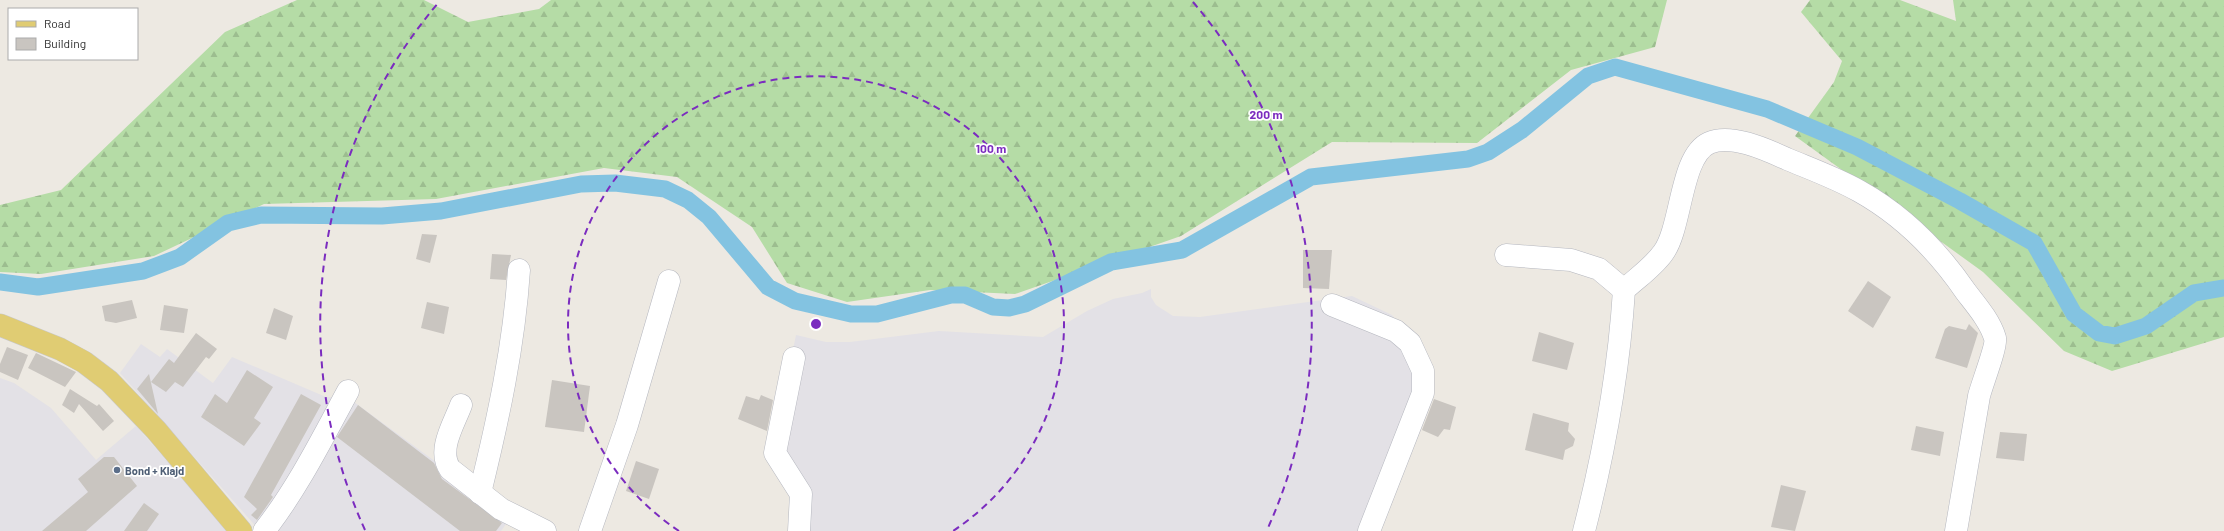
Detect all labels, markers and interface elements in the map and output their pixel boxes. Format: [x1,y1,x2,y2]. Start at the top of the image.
legend [8,8,138,60]
text: Road [44,16,71,30]
text: Building [44,36,86,50]
text: 200 m [1250,107,1282,121]
text: 100 m [976,141,1006,155]
centre of rings [809,317,823,331]
place label: Bond + Klajd [125,464,184,477]
marker: Bond + Klajd [112,465,122,475]

